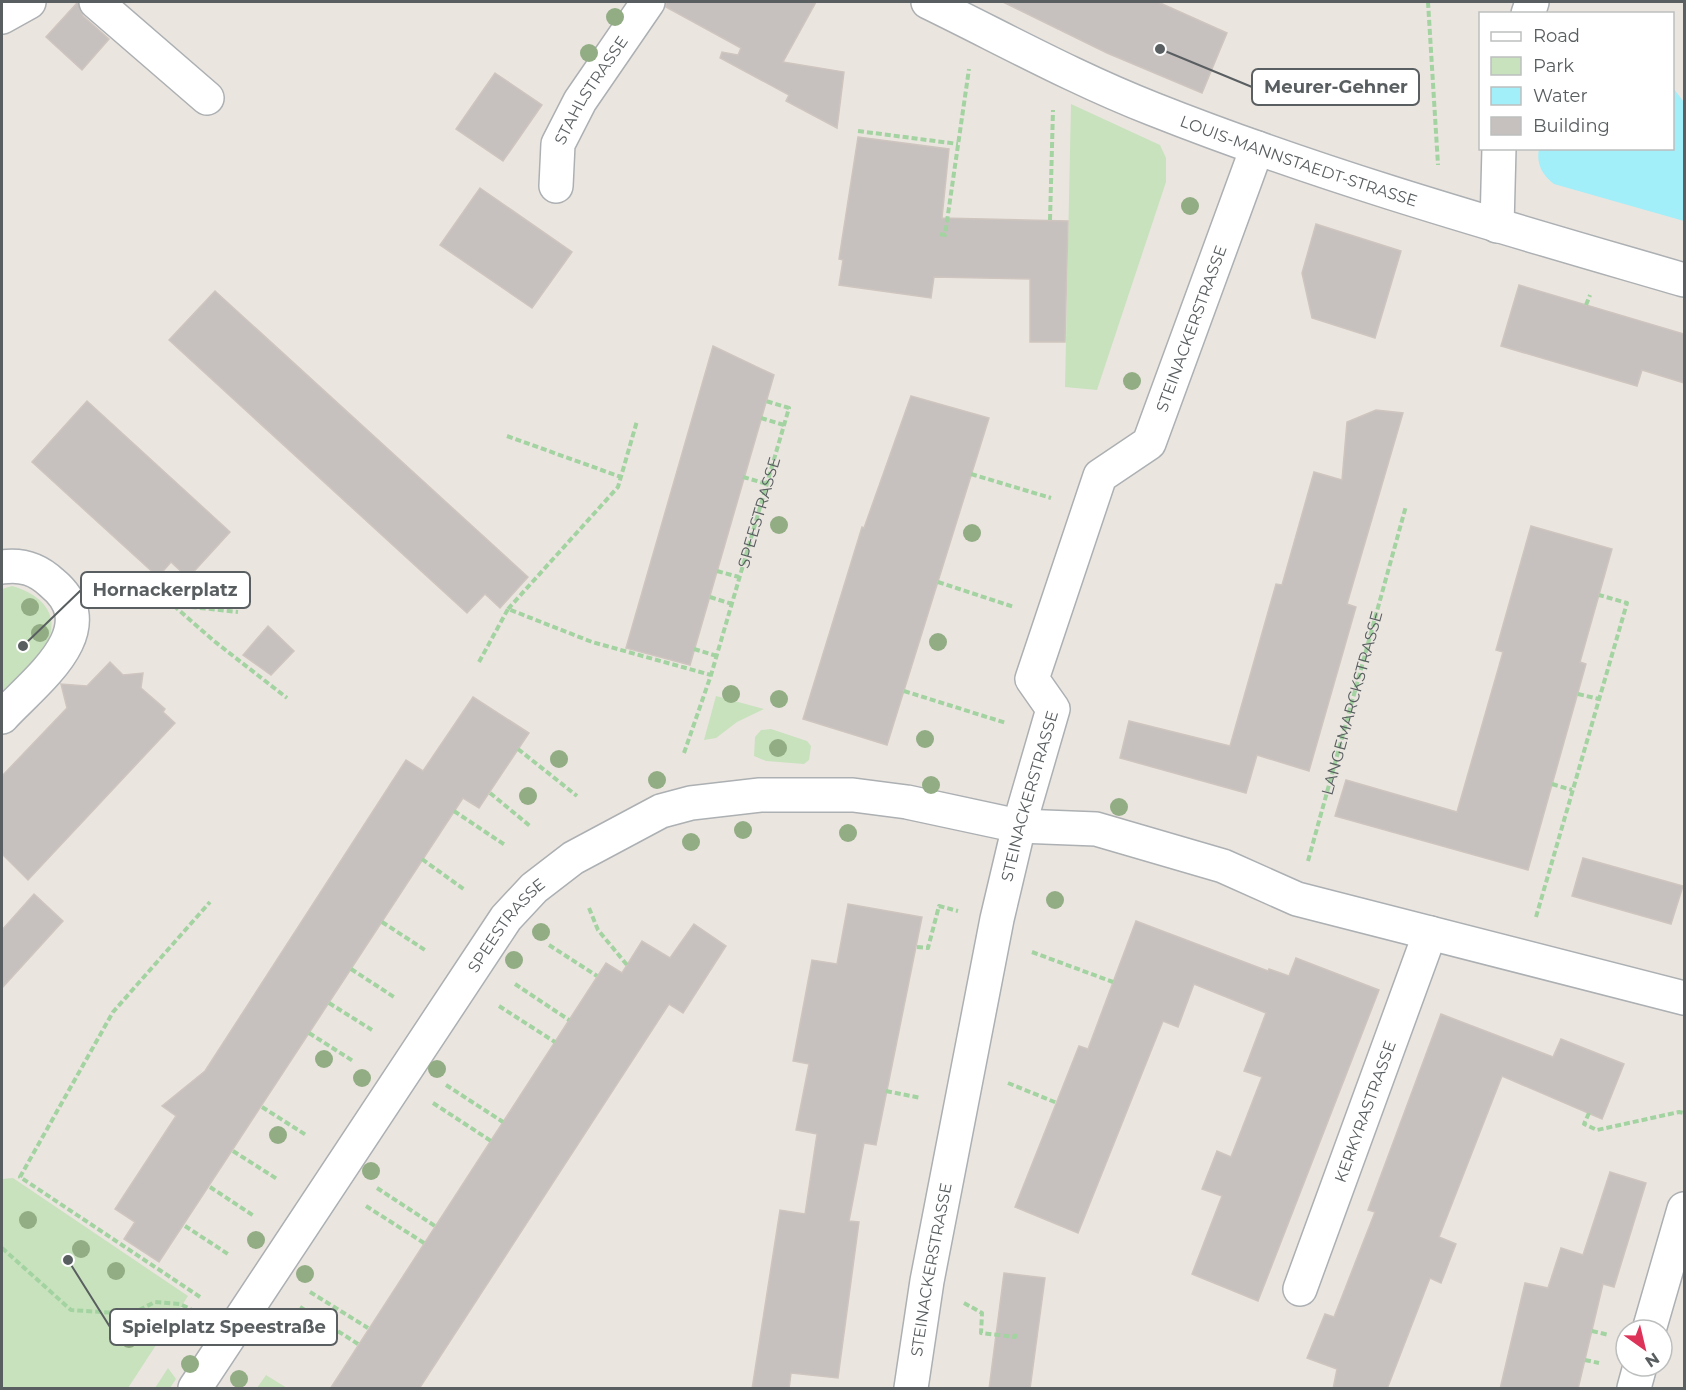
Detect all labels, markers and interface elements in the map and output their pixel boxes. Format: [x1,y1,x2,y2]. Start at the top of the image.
legend [1479,12,1674,150]
text: Road [1533,25,1580,47]
street label: STAHLSTRASSE [550,33,632,148]
text: Park [1533,55,1574,77]
callout: Meurer-Gehner [1252,69,1419,105]
text: Meurer-Gehner [1264,76,1408,98]
text: Water [1533,85,1588,107]
street label: LOUIS-MANNSTAEDT-STRASSE [1177,111,1420,210]
text: Building [1533,115,1610,137]
street label: STEINACKERSTRASSE [1152,243,1231,415]
street label: SPEESTRASSE [734,455,784,570]
callout: Hornackerplatz [81,572,250,608]
text: Hornackerplatz [92,579,238,601]
street label: LANGEMARCKSTRASSE [1318,609,1387,797]
street label: STEINACKERSTRASSE [997,709,1062,883]
street label: SPEESTRASSE [464,874,549,976]
street label: KERKYRASTRASSE [1331,1038,1400,1185]
street label: STEINACKERSTRASSE [907,1181,956,1358]
callout: Spielplatz Speestraße [110,1309,337,1345]
text: Spielplatz Speestraße [122,1316,326,1338]
north arrow [1614,1318,1674,1378]
text: N [1641,1349,1663,1372]

